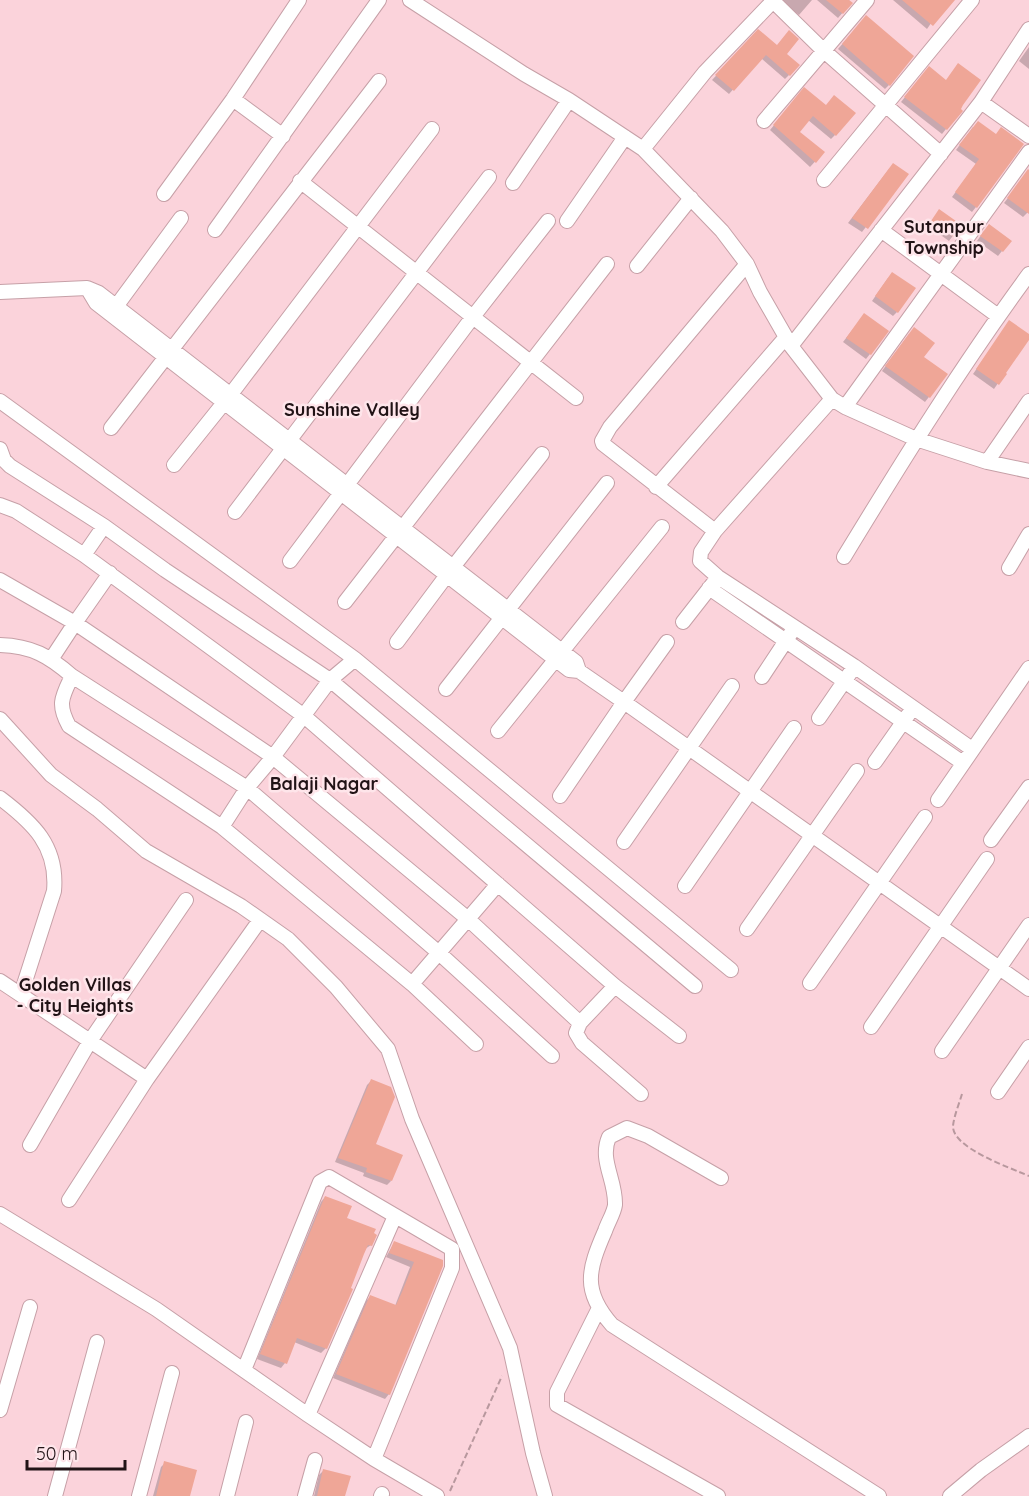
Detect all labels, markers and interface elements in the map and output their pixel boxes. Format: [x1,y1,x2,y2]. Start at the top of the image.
district label: Sutanpur Township [904,215,984,259]
district label: Sunshine Valley [284,398,420,421]
district label: Balaji Nagar [270,772,378,795]
district label: Golden Villas - City Heights [17,973,134,1017]
scale bar [27,1433,124,1471]
text: 50 m [36,1442,78,1465]

